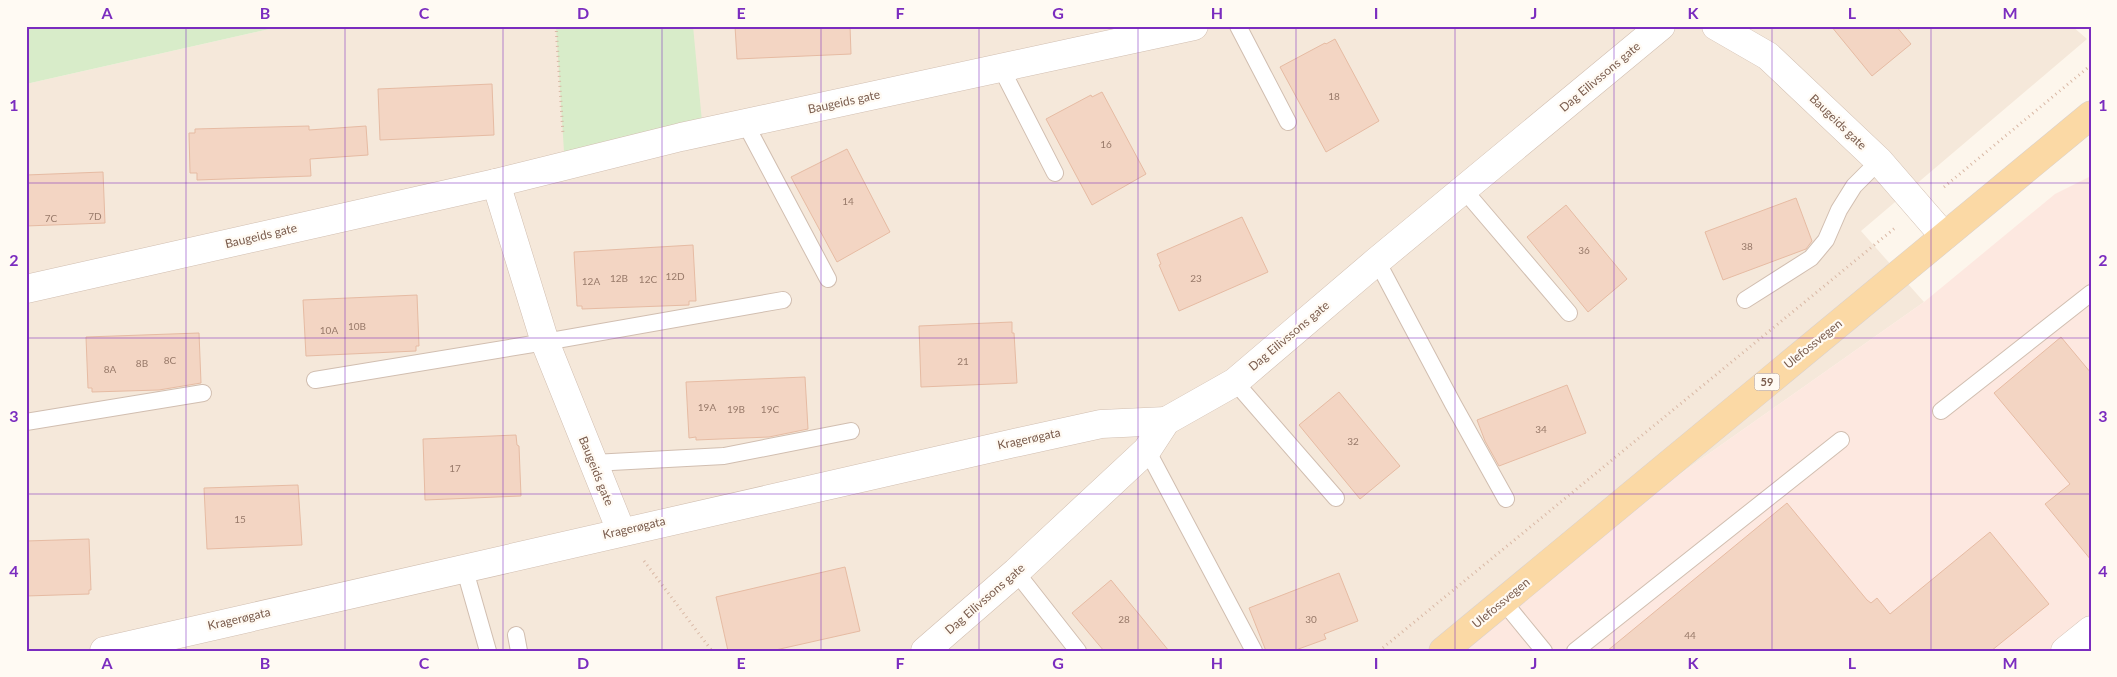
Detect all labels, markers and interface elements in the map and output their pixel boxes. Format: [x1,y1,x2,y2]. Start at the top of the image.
text: A [100,3,113,22]
text: B [260,3,270,22]
text: C [419,3,430,22]
text: D [577,3,589,22]
text: E [736,3,746,22]
text: F [895,3,905,22]
text: G [1052,3,1064,22]
text: H [1211,3,1223,22]
text: I [1374,3,1378,22]
text: J [1531,3,1537,22]
text: K [1688,3,1700,22]
text: L [1848,3,1857,22]
text: M [2002,3,2018,22]
street label: Dag Eilivssons gate [1556,39,1643,115]
street label: Baugeids gate [806,87,881,116]
house number: 18 [1328,90,1340,102]
street label: Baugeids gate [1807,91,1870,153]
text: 1 [9,95,19,114]
text: 1 [2098,95,2108,114]
house number: 16 [1100,138,1112,150]
house number: 14 [842,195,854,207]
house number: 7D [88,210,102,222]
house number: 7C [45,212,58,224]
street label: Baugeids gate [223,220,298,251]
house number: 38 [1741,240,1753,252]
house number: 36 [1578,244,1590,256]
text: 2 [9,250,19,269]
text: 2 [2098,250,2108,269]
house number: 12D [665,270,685,282]
house number: 12B [610,272,628,284]
house number: 23 [1190,272,1202,284]
house number: 12C [639,273,657,285]
house number: 12A [582,275,600,287]
street label: Dag Eilivssons gate [1245,298,1332,374]
street label: Ulefossvegen [1781,316,1845,372]
house number: 10B [348,320,366,332]
house number: 10A [320,324,338,336]
house number: 8C [164,354,177,366]
house number: 21 [957,355,969,367]
house number: 8B [136,357,148,369]
house number: 8A [104,363,117,375]
road number: 59 [1754,374,1780,391]
house number: 19A [698,401,716,413]
house number: 19B [727,403,745,415]
house number: 19C [761,403,779,415]
text: 3 [9,406,19,425]
text: 3 [2098,406,2108,425]
house number: 34 [1535,423,1547,435]
street label: Kragerøgata [996,425,1062,452]
street label: Baugeids gate [576,434,617,508]
house number: 32 [1347,435,1359,447]
house number: 17 [449,462,461,474]
house number: 15 [234,513,246,525]
street label: Kragerøgata [601,513,667,542]
street label: Dag Eilivssons gate [942,560,1028,637]
text: 4 [9,561,19,580]
text: 4 [2098,561,2108,580]
street label: Ulefossvegen [1469,574,1532,631]
street label: Kragerøgata [206,604,272,633]
house number: 28 [1118,613,1130,625]
house number: 30 [1305,613,1317,625]
house number: 44 [1684,629,1696,641]
text: A [100,653,113,672]
text: B [260,653,270,672]
text: C [419,653,430,672]
text: D [577,653,589,672]
text: E [736,653,746,672]
text: F [895,653,905,672]
text: G [1052,653,1064,672]
text: H [1211,653,1223,672]
text: I [1374,653,1378,672]
text: J [1531,653,1537,672]
text: K [1688,653,1700,672]
text: L [1848,653,1857,672]
text: M [2002,653,2018,672]

